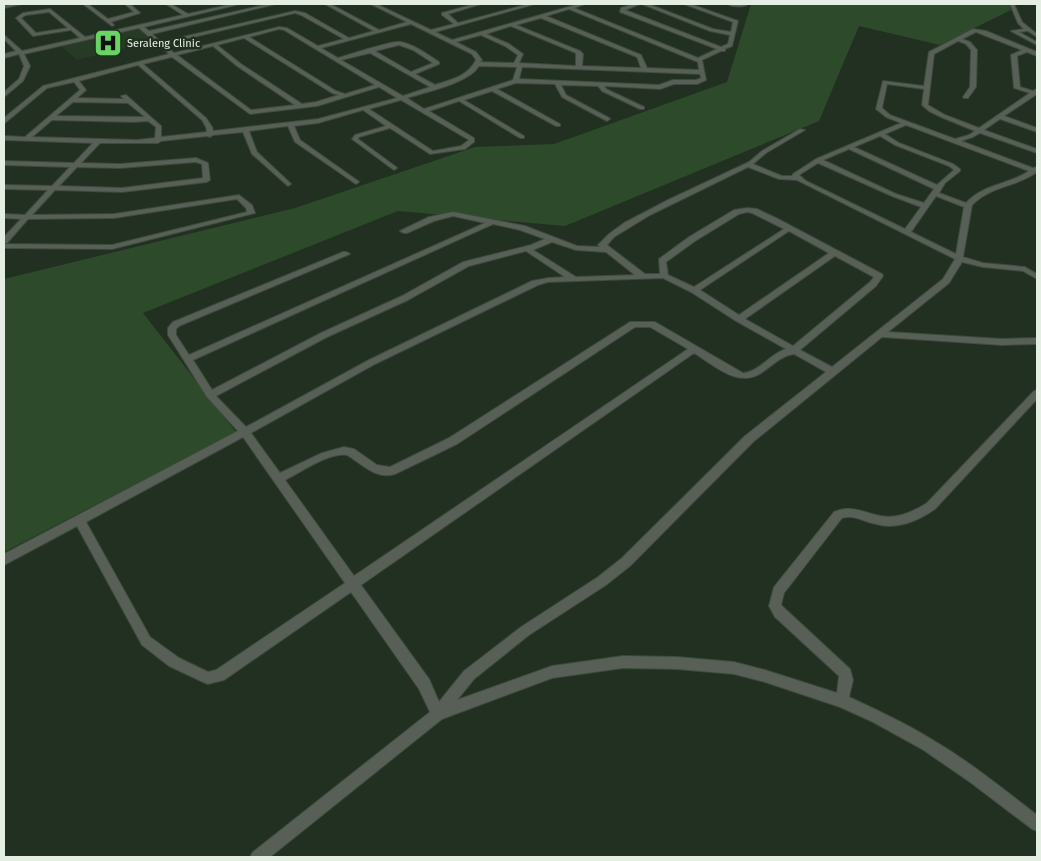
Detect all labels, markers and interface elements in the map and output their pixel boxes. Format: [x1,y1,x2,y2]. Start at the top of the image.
hospital icon: Seraleng Clinic [93,28,123,58]
place label: Seraleng Clinic [127,37,200,50]

